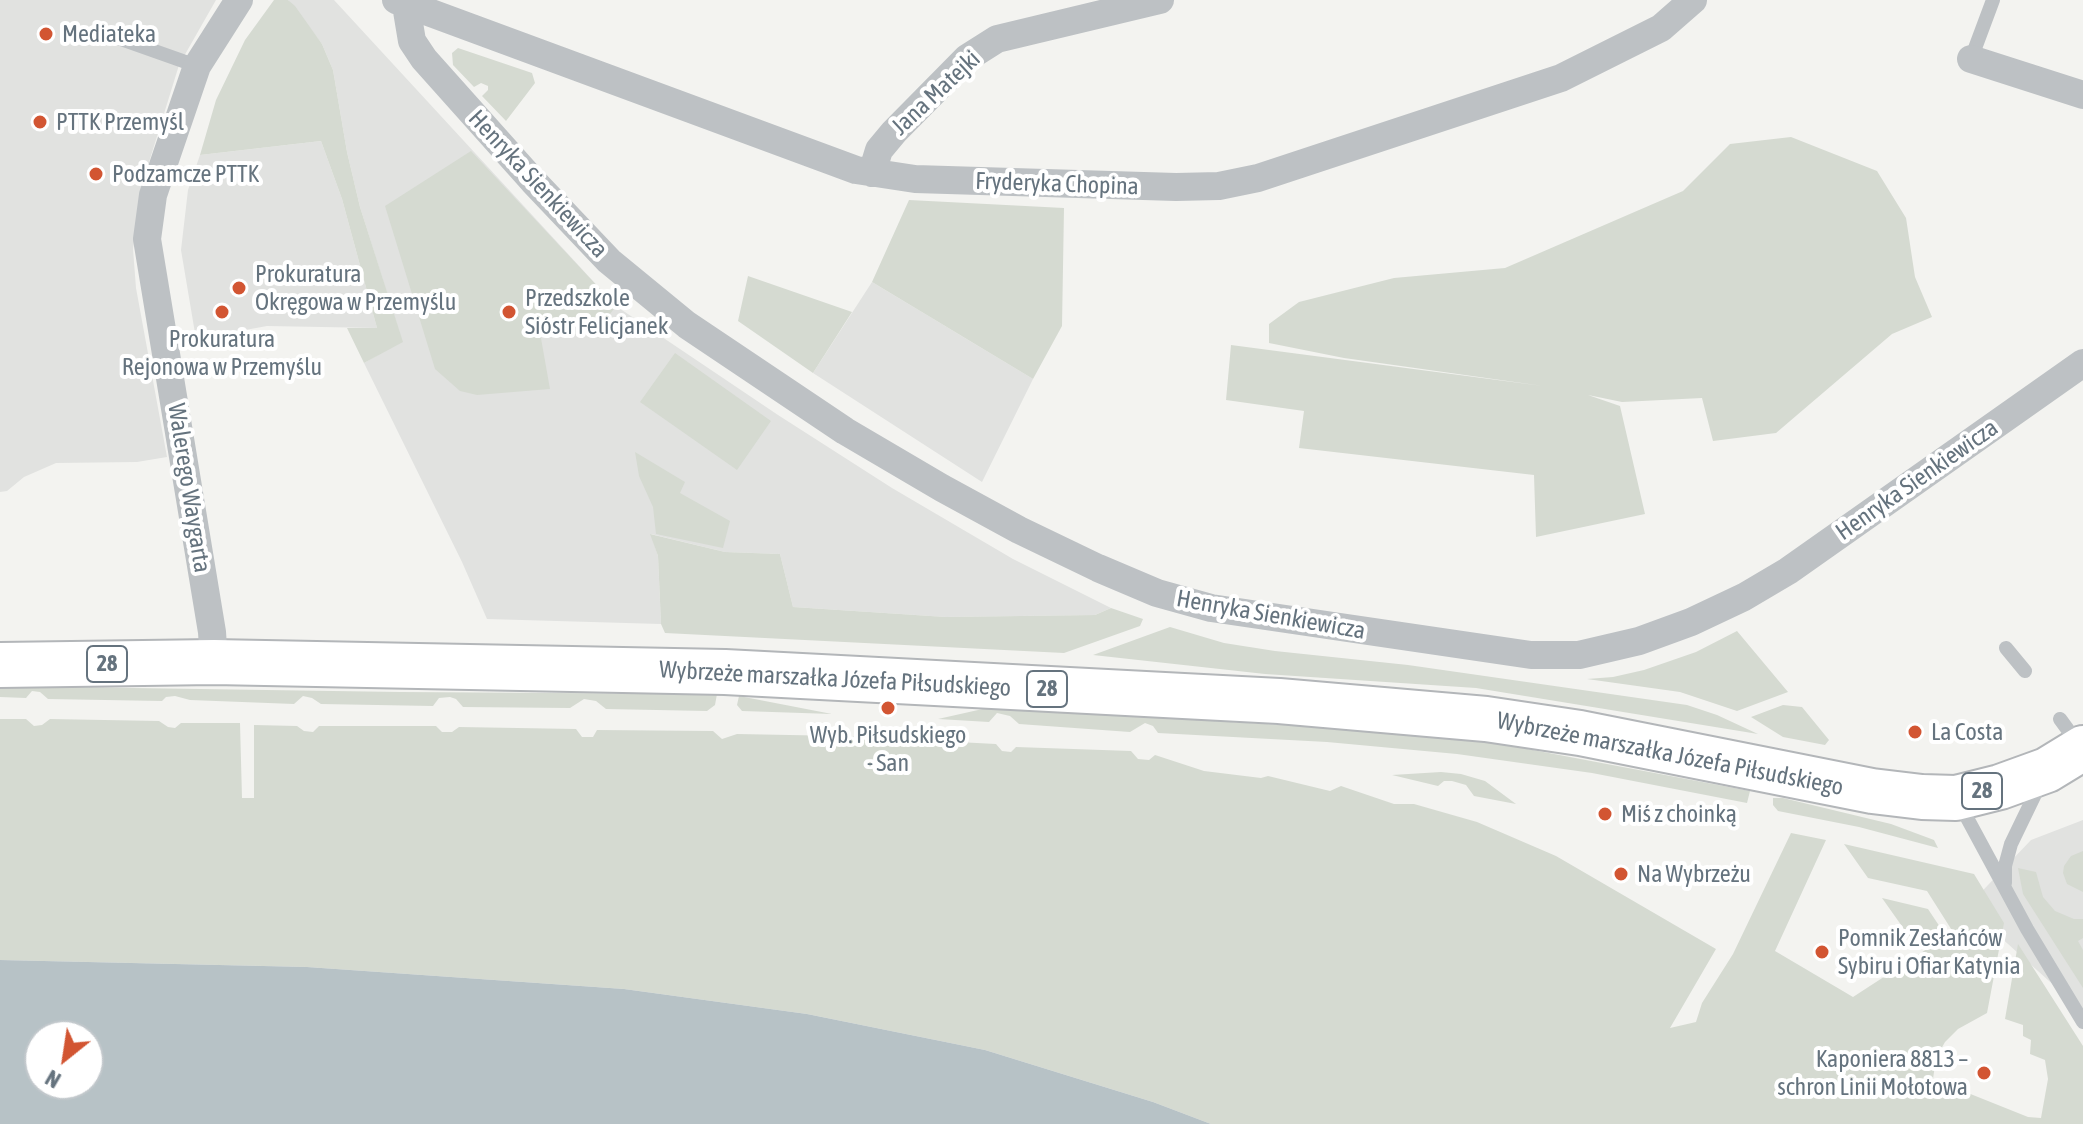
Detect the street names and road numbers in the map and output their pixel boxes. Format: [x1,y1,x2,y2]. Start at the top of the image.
street label: Jana Matejki [886,45,986,141]
street label: Henryka Sienkiewicza [462,104,614,264]
street label: Fryderyka Chopina [975,167,1139,201]
street label: Walerego Waygarta [161,401,217,575]
street label: Henryka Sienkiewicza [1830,413,2004,547]
street label: Henryka Sienkiewicza [1174,584,1368,646]
road number: 28 [87,646,127,682]
street label: Wybrzeże marszałka Józefa Piłsudskiego [658,655,1012,703]
road number: 28 [1027,671,1067,707]
street label: Wybrzeże marszałka Józefa Piłsudskiego [1494,706,1846,802]
road number: 28 [1962,773,2002,809]

